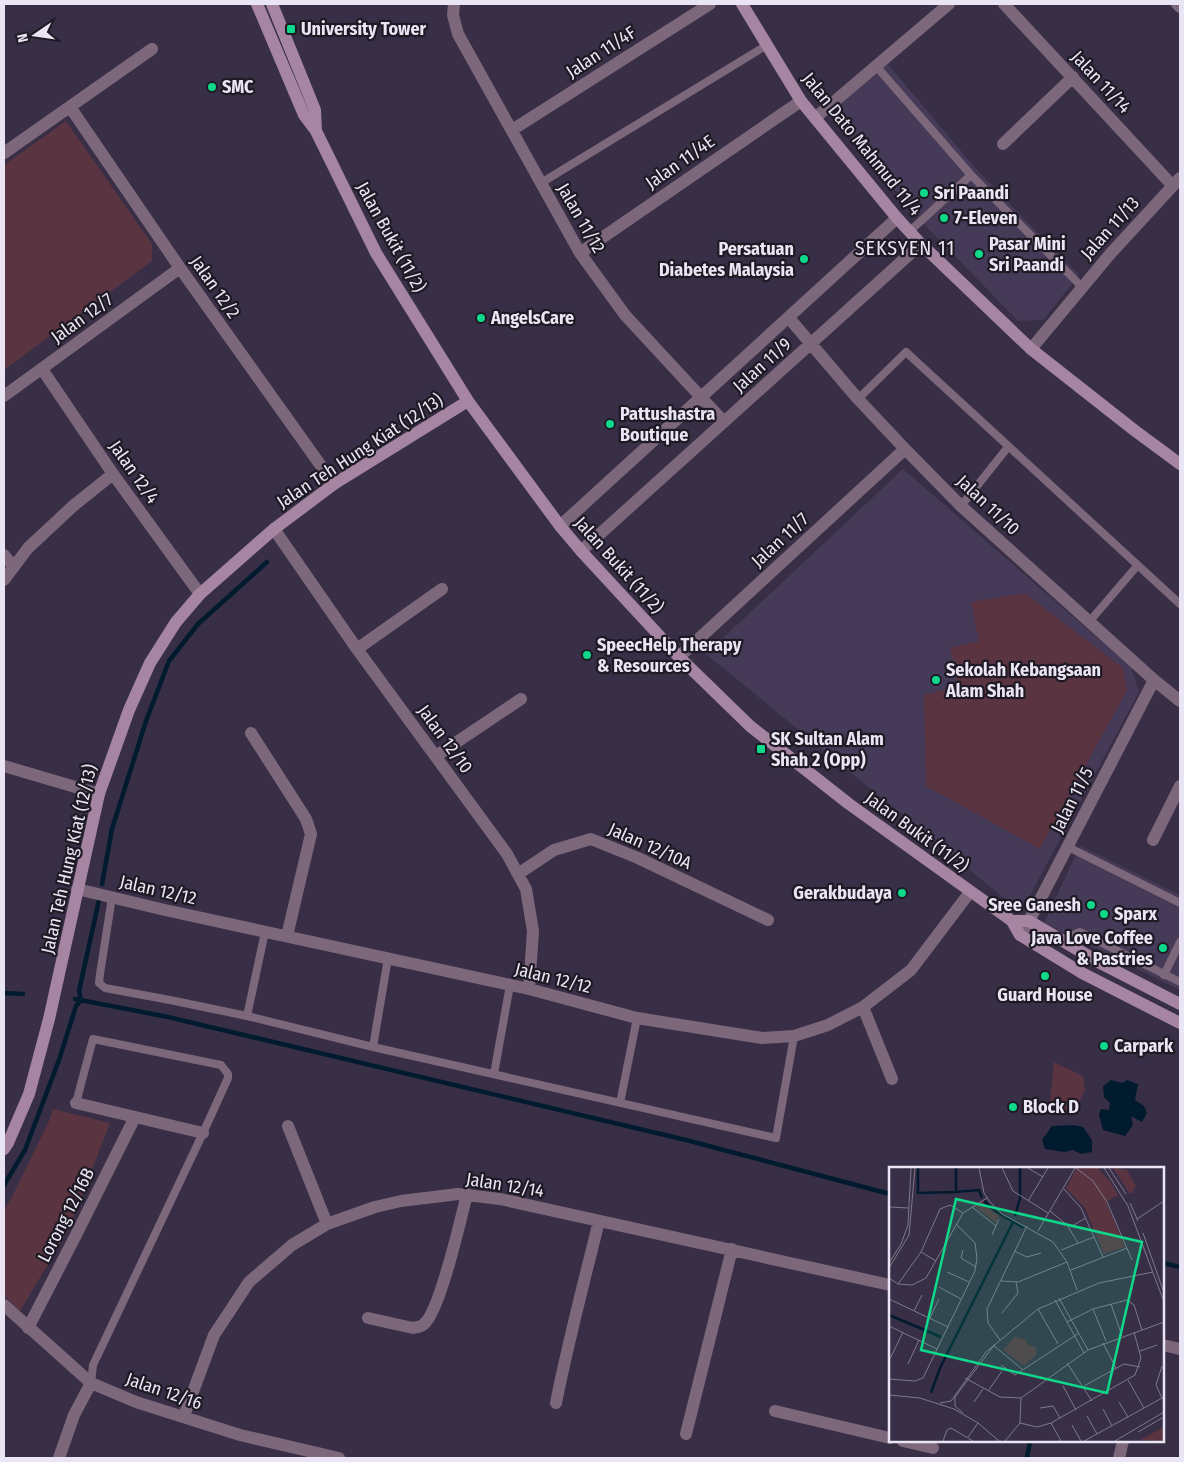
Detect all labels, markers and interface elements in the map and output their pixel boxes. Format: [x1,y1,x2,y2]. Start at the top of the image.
north arrow [10,10,60,60]
place label: University Tower [301,18,427,40]
street label: Jalan 11/4F [562,21,640,83]
marker: University Tower [285,23,297,35]
text: N [14,32,32,44]
street label: Jalan 11/14 [1066,46,1136,118]
street label: Jalan Dato Mahmud 11/4 [798,68,927,220]
place label: SMC [222,76,254,98]
marker: SMC [206,81,218,93]
street label: Jalan 11/4E [641,130,719,194]
street label: Jalan Bukit (11/2) [352,178,430,296]
street label: Jalan 11/12 [552,179,610,257]
place label: Sri Paandi [934,182,1009,204]
marker: Sri Paandi [918,187,930,199]
street label: Jalan 11/13 [1076,192,1144,264]
place label: 7-Eleven [954,207,1017,229]
marker: 7-Eleven [938,212,950,224]
place label: Pasar Mini Sri Paandi [989,233,1066,276]
district label: SEKSYEN 11 [855,236,955,260]
place label: Persatuan Diabetes Malaysia [659,238,794,281]
marker: Pasar Mini Sri Paandi [973,248,985,260]
street label: Jalan 12/2 [186,251,245,323]
marker: Persatuan Diabetes Malaysia [798,253,810,265]
street label: Jalan 12/7 [47,288,117,348]
place label: AngelsCare [490,307,574,329]
marker: AngelsCare [475,312,487,324]
street label: Jalan 11/9 [728,333,796,397]
street label: Jalan Teh Hung Kiat (12/13) [273,389,447,513]
place label: Pattushastra Boutique [620,403,715,446]
marker: Pattushastra Boutique [604,418,616,430]
street label: Jalan 12/4 [104,436,164,508]
street label: Jalan 11/10 [952,470,1024,540]
street label: Jalan 11/7 [747,508,813,572]
street label: Jalan Bukit (11/2) [570,512,668,618]
place label: SpeecHelp Therapy & Resources [597,634,742,677]
marker: SpeecHelp Therapy & Resources [581,649,593,661]
place label: Sekolah Kebangsaan Alam Shah [945,659,1101,702]
marker: Sekolah Kebangsaan Alam Shah [930,674,942,686]
street label: Jalan 12/10 [413,700,477,778]
place label: SK Sultan Alam Shah 2 (Opp) [771,728,884,771]
marker: SK Sultan Alam Shah 2 (Opp) [755,743,767,755]
street label: Jalan Teh Hung Kiat (12/13) [36,762,102,956]
street label: Jalan 11/5 [1046,763,1098,837]
street label: Jalan Bukit (11/2) [861,787,973,877]
street label: Jalan 12/10A [605,818,696,874]
street label: Jalan 12/12 [118,871,199,910]
place label: Gerakbudaya [793,882,892,904]
marker: Gerakbudaya [896,887,908,899]
place label: Sree Ganesh [988,894,1081,916]
marker: Sree Ganesh [1085,899,1097,911]
place label: Sparx [1114,903,1158,925]
marker: Sparx [1098,908,1110,920]
place label: Java Love Coffee & Pastries [1030,927,1153,970]
marker: Java Love Coffee & Pastries [1157,942,1169,954]
street label: Jalan 12/12 [512,958,594,998]
marker: Guard House [1039,970,1051,982]
place label: Guard House [997,984,1093,1006]
place label: Carpark [1114,1035,1174,1057]
marker: Carpark [1098,1040,1110,1052]
place label: Block D [1023,1096,1079,1118]
marker: Block D [1007,1101,1019,1113]
street label: Lorong 12/16B [33,1164,99,1266]
inset map [889,1167,1164,1442]
street label: Jalan 12/14 [464,1168,546,1202]
street label: Jalan 12/16 [123,1368,205,1414]

